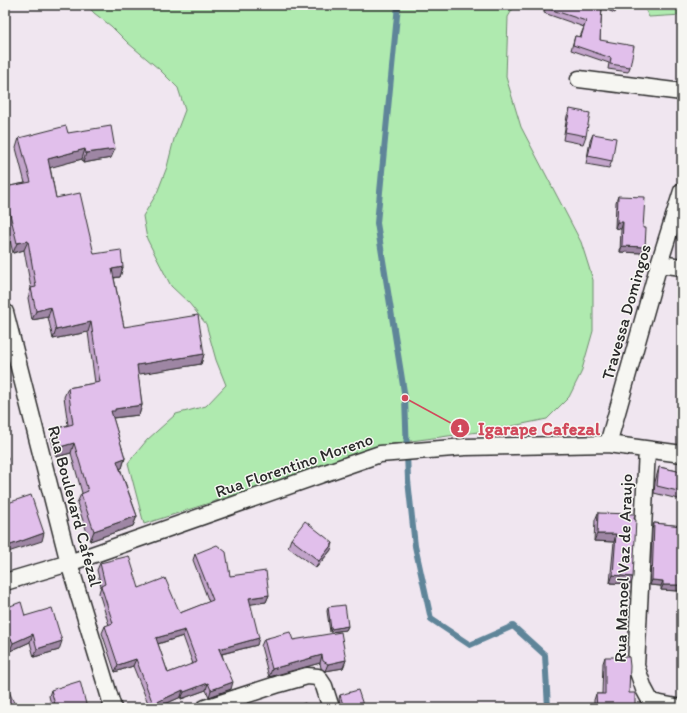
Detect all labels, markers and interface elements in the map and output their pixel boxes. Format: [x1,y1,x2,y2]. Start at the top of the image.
street label: Travessa Domingos [597,242,655,382]
callout: Igarape Cafezal [450,413,608,443]
text: Igarape Cafezal [478,418,601,440]
text: 1 [457,421,463,435]
street label: Rua Boulevard Cafezal [44,423,106,589]
street label: Rua Florentino Moreno [212,429,376,501]
street label: Rua Manoel Vaz de Araujo [610,473,636,663]

